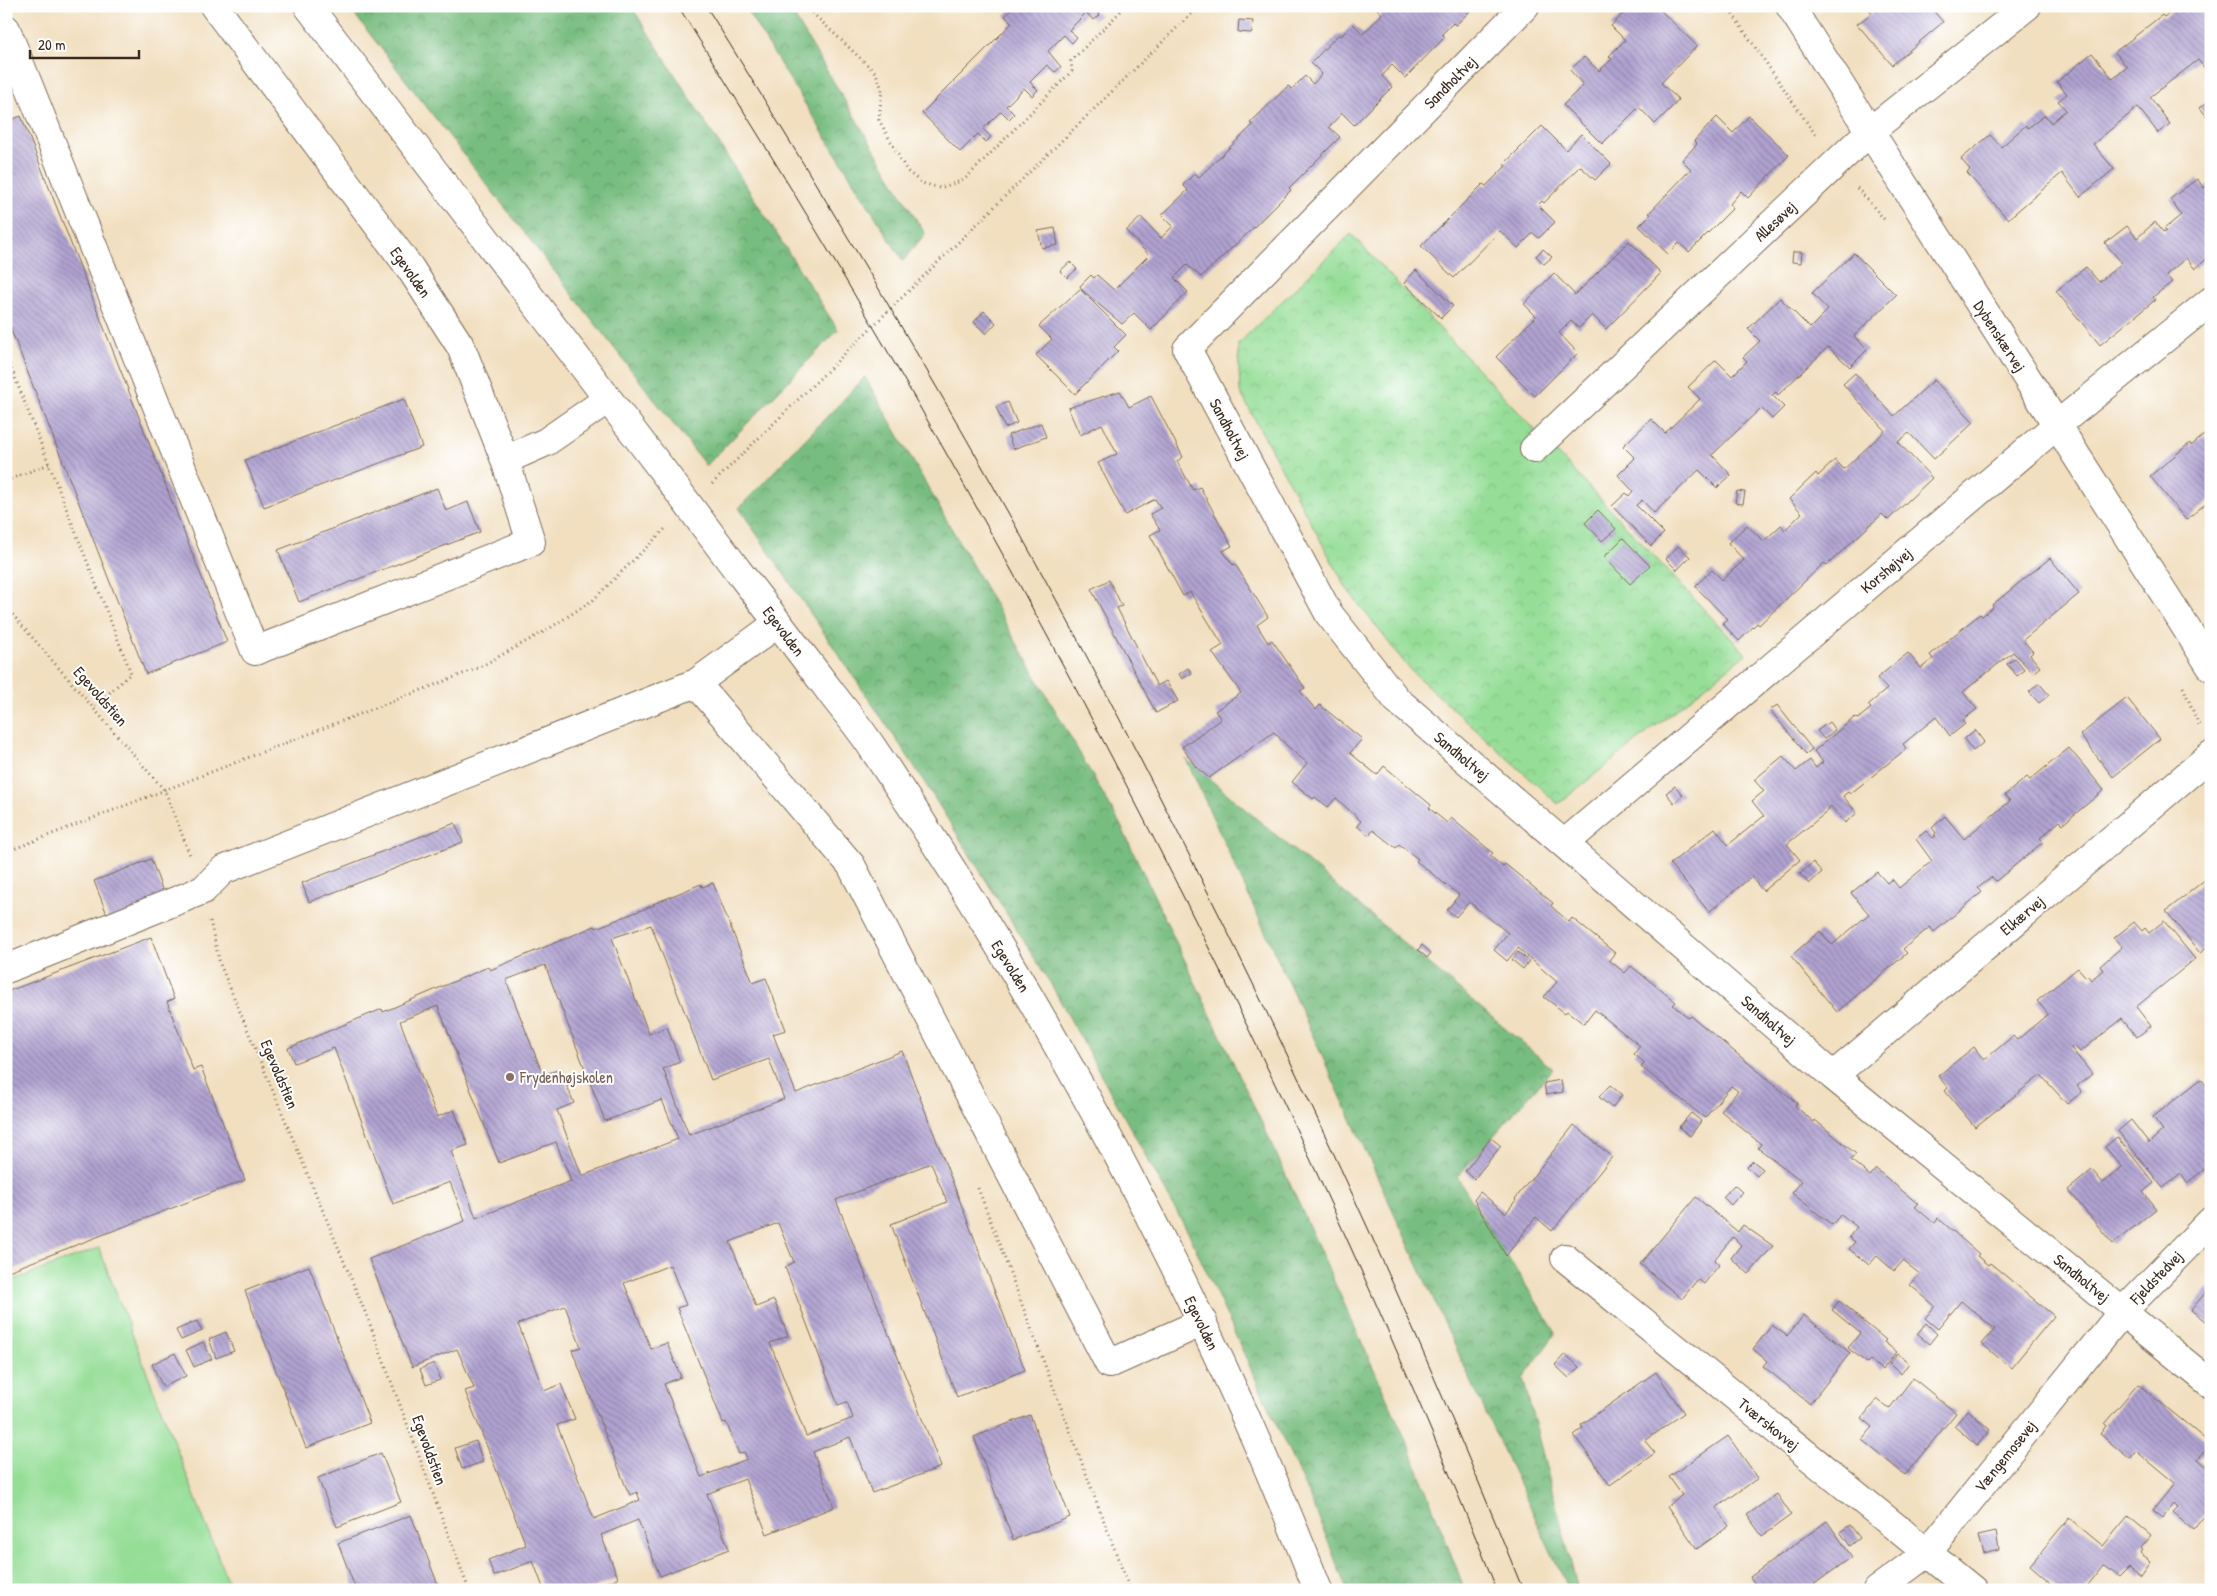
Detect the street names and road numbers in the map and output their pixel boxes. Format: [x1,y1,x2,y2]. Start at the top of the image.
street label: Sandholtvej [1419,51,1481,113]
street label: Allesøvej [1749,196,1801,246]
street label: Egevolden [385,242,437,302]
street label: Dybenskærvej [1969,296,2031,376]
street label: Sandholtvej [1205,394,1255,464]
street label: Korshøjvej [1856,542,1916,598]
street label: Egevolden [758,601,810,661]
street label: Egevoldstien [69,661,133,731]
street label: Sandholtvej [1429,726,1495,786]
street label: Elkærvej [1995,890,2049,940]
street label: Egevolden [986,936,1036,996]
street label: Sandholtvej [1737,990,1801,1050]
street label: Egevoldstien [256,1036,304,1112]
street label: Fjeldstedvej [2124,1245,2187,1310]
street label: Sandholtvej [2049,1249,2115,1307]
street label: Egevolden [1180,1292,1224,1354]
street label: Tværskovvej [1734,1392,1804,1456]
street label: Egevoldstien [407,1412,453,1488]
street label: Vængemosevej [1969,1415,2041,1497]

